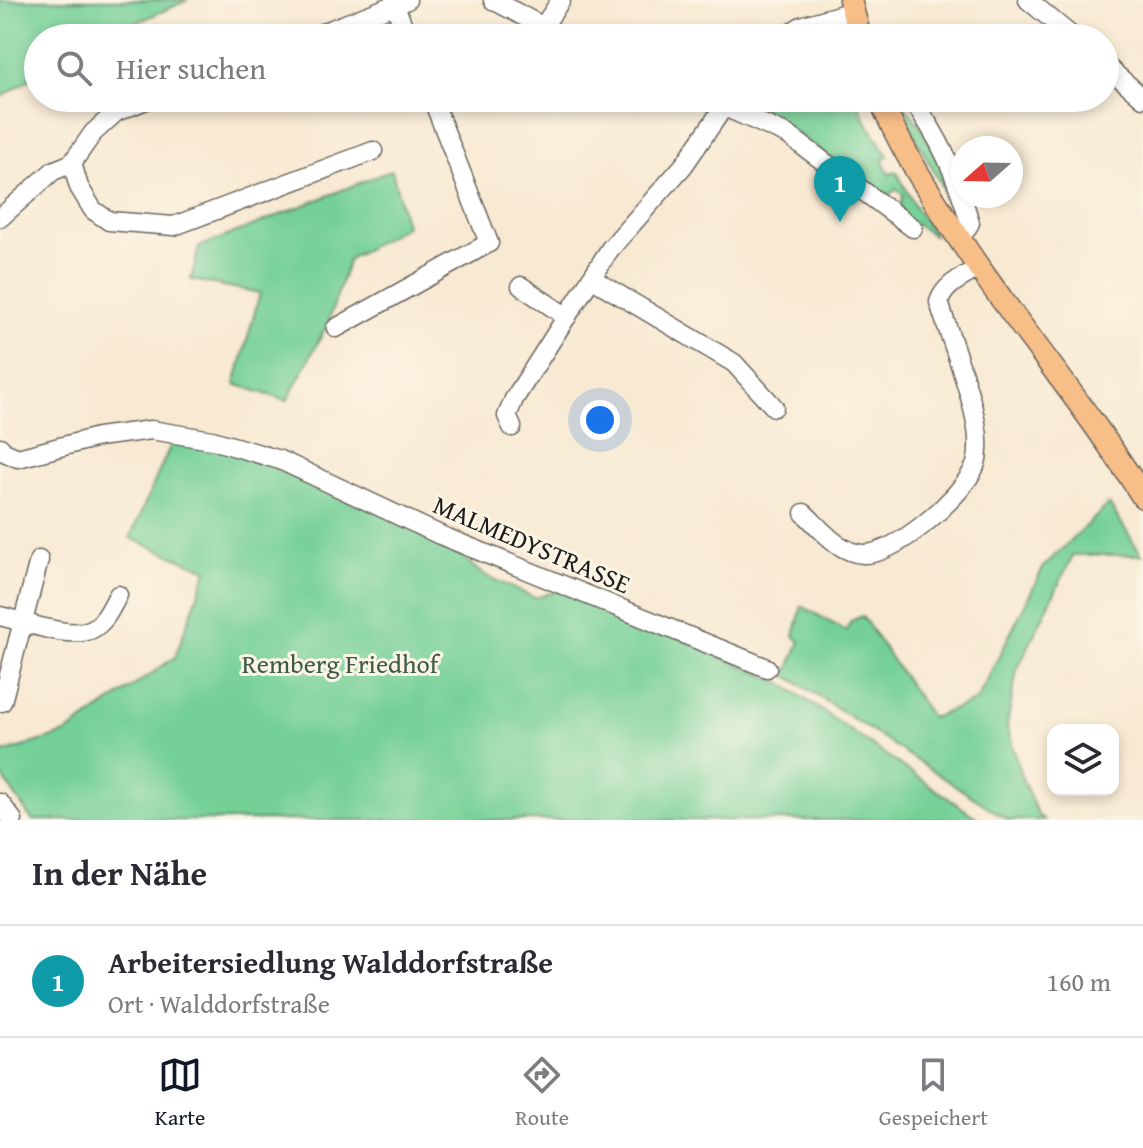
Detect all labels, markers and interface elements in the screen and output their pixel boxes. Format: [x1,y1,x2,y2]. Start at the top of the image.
search box [24,24,1119,112]
icon: search [52,46,96,90]
text: Hier suchen [116,46,266,90]
north arrow [951,136,1023,208]
pin: 1 [814,156,866,222]
your location [580,400,620,440]
street label: MALMEDYSTRASSE [427,485,637,603]
park label: Remberg Friedhof [242,644,441,683]
map controls [1047,724,1119,796]
button: layers [1047,724,1119,796]
text: In der Nähe [32,848,207,897]
text: Arbeitersiedlung Walddorfstraße [108,940,553,984]
text: 1 [51,962,65,1001]
text: 160 m [1046,962,1111,1001]
text: Ort · Walddorfstraße [108,984,330,1023]
tab: Karte [155,1053,205,1133]
tab: Route [515,1053,569,1133]
tab: Gespeichert [879,1053,988,1133]

